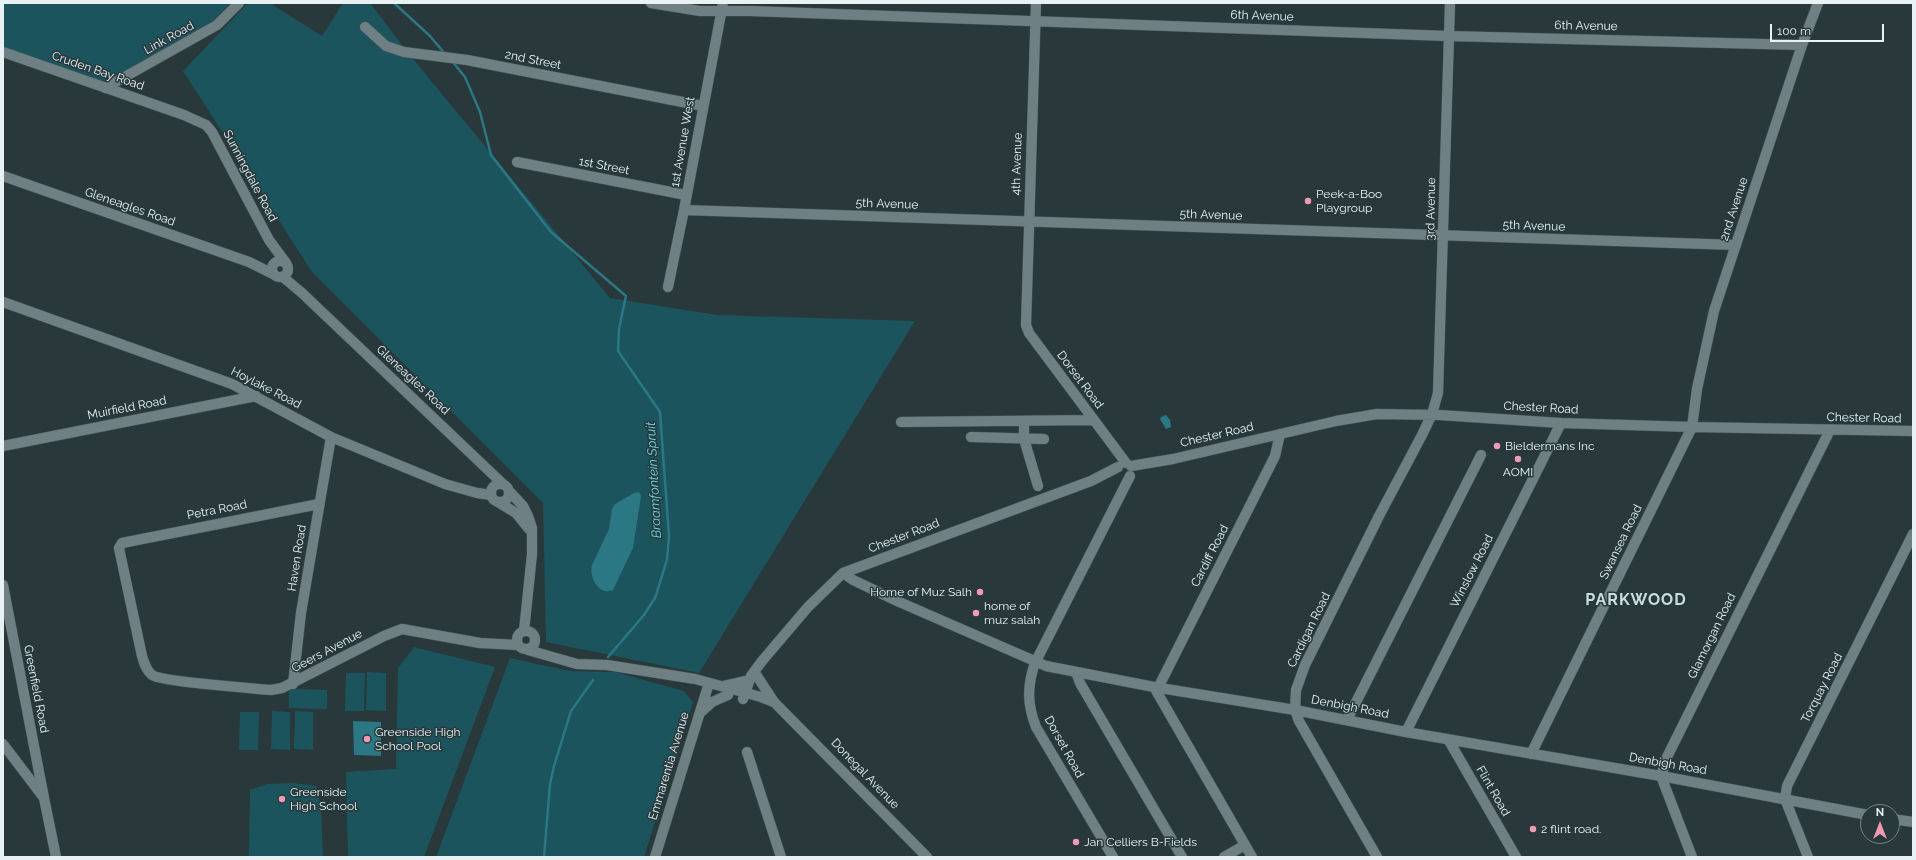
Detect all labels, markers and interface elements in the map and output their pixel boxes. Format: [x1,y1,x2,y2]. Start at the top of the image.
street label: 6th Avenue [1230,8,1294,24]
scale bar [1772,16,1886,42]
street label: Link Road [142,18,196,58]
street label: 6th Avenue [1554,18,1618,34]
text: 100 m [1777,24,1811,38]
street label: 2nd Street [504,47,562,73]
street label: Cruden Bay Road [50,48,146,94]
street label: 1st Avenue West [668,96,698,188]
street label: Sunningdale Road [220,128,280,224]
street label: 4th Avenue [1009,132,1025,196]
street label: 1st Street [577,154,631,178]
street label: 2nd Avenue [1717,175,1751,243]
street label: 3rd Avenue [1423,177,1439,241]
street label: Gleneagles Road [83,185,177,229]
place label: Peek-a-Boo Playgroup [1316,187,1382,215]
street label: 5th Avenue [855,196,919,212]
marker: Peek-a-Boo Playgroup [1303,196,1313,206]
street label: 5th Avenue [1179,207,1243,223]
street label: 5th Avenue [1502,218,1566,234]
street label: Gleneagles Road [373,342,453,418]
street label: Dorset Road [1054,348,1106,412]
street label: Hoylake Road [228,364,304,412]
street label: Muirfield Road [86,393,168,423]
street label: Chester Road [1503,399,1579,417]
street label: Chester Road [1826,410,1902,426]
street label: Chester Road [1179,420,1255,450]
water label: Braamfontein Spruit [643,421,665,539]
place label: Bieldermans Inc [1505,439,1595,453]
marker: Bieldermans Inc [1492,441,1502,451]
marker: AOMI [1513,454,1523,464]
place label: AOMI [1503,465,1533,479]
street label: Petra Road [186,497,248,523]
street label: Swansea Road [1597,502,1645,582]
street label: Chester Road [866,516,942,556]
street label: Cardiff Road [1188,523,1232,589]
street label: Haven Road [285,524,309,592]
street label: Winslow Road [1447,532,1497,610]
place label: Home of Muz Salh [870,585,972,599]
marker: Home of Muz Salh [975,587,985,597]
street label: Cardigan Road [1285,590,1333,670]
district label: PARKWOOD [1585,590,1687,610]
street label: Glamorgan Road [1685,591,1739,681]
place label: home of muz salah [984,599,1040,627]
marker: home of muz salah [971,608,981,618]
street label: Geers Avenue [289,626,365,676]
street label: Greenfield Road [20,644,52,734]
street label: Torquay Road [1798,651,1846,725]
street label: Denbigh Road [1310,692,1390,722]
street label: Emmarentia Avenue [646,710,692,822]
street label: Dorset Road [1041,714,1087,780]
place label: Greenside High School Pool [375,725,461,753]
marker: Greenside High School Pool [362,734,372,744]
street label: Donegal Avenue [828,736,902,812]
street label: Denbigh Road [1628,750,1708,778]
street label: Flint Road [1473,763,1513,819]
place label: Greenside High School [290,785,357,813]
marker: Greenside High School [277,794,287,804]
north arrow [1860,804,1900,844]
text: N [1876,806,1884,819]
place label: 2 flint road. [1541,822,1601,836]
marker: 2 flint road. [1528,824,1538,834]
place label: Jan Celliers B-Fields [1084,835,1197,849]
marker: Jan Celliers B-Fields [1071,837,1081,847]

